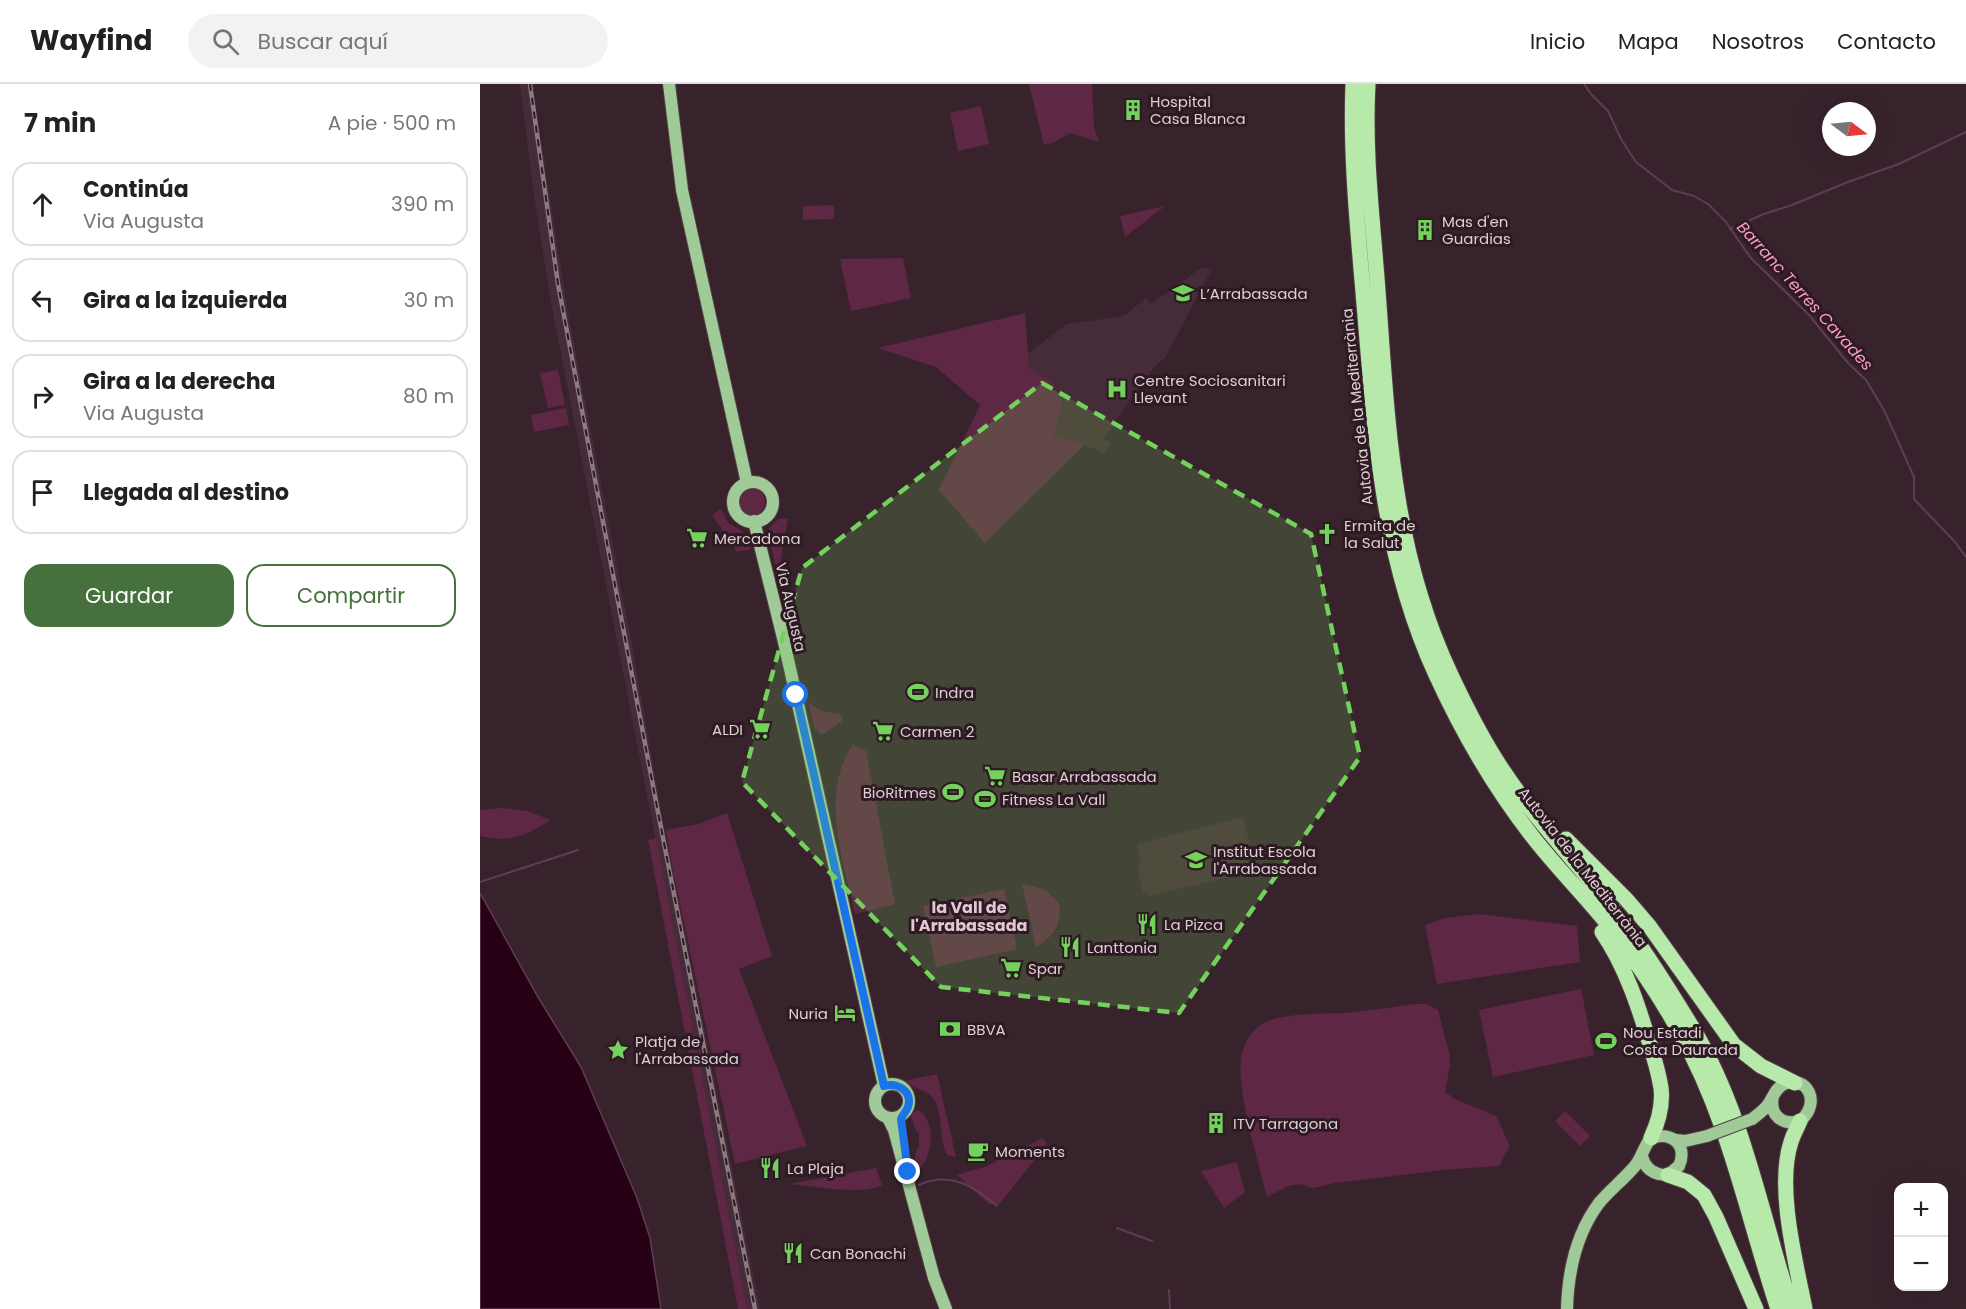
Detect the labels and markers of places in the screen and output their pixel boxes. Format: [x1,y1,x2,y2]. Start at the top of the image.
place label: Hospital Casa Blanca [1150,91,1246,129]
building icon: Hospital Casa Blanca [1121,98,1145,122]
place label: Mas d'en Guardias [1442,211,1511,249]
building icon: Mas d'en Guardias [1413,218,1437,242]
school or university icon: L’Arrabassada [1171,281,1195,305]
place label: L’Arrabassada [1200,283,1308,304]
place label: Centre Sociosanitari Llevant [1134,370,1286,408]
hospital icon: Centre Sociosanitari Llevant [1105,377,1129,401]
place label: Ermita de la Salut [1344,515,1415,553]
church icon: Ermita de la Salut [1315,522,1339,546]
supermarket icon: Mercadona [685,526,709,550]
place label: Mercadona [714,528,801,549]
sports icon: Indra [906,680,930,704]
place label: Indra [935,682,974,703]
supermarket icon: ALDI [748,717,772,741]
place label: ALDI [712,719,743,740]
supermarket icon: Carmen 2 [871,719,895,743]
place label: Carmen 2 [900,721,974,742]
supermarket icon: Basar Arrabassada [983,764,1007,788]
place label: Basar Arrabassada [1012,766,1157,787]
sports icon: BioRitmes [941,780,965,804]
place label: BioRitmes [863,782,936,803]
sports icon: Fitness La Vall [973,787,997,811]
place label: Fitness La Vall [1002,789,1106,810]
place label: Institut Escola l'Arrabassada [1213,841,1317,879]
school or university icon: Institut Escola l'Arrabassada [1184,848,1208,872]
restaurant icon: La Pizca [1135,912,1159,936]
place label: La Pizca [1164,914,1223,935]
restaurant icon: Lanttonia [1058,935,1082,959]
place label: Lanttonia [1087,937,1157,958]
supermarket icon: Spar [999,956,1023,980]
place label: Spar [1028,958,1063,979]
hotel icon: Nuria [833,1001,857,1025]
place label: Nuria [788,1003,828,1024]
bank icon: BBVA [938,1017,962,1041]
place label: BBVA [967,1019,1006,1040]
place label: Nou Estadi Costa Daurada [1623,1022,1738,1060]
sports icon: Nou Estadi Costa Daurada [1594,1029,1618,1053]
place label: Platja de l'Arrabassada [635,1031,739,1069]
place icon: Platja de l'Arrabassada [606,1038,630,1062]
building icon: ITV Tarragona [1204,1111,1228,1135]
place label: ITV Tarragona [1233,1113,1338,1134]
cafe icon: Moments [966,1139,990,1163]
place label: Moments [995,1141,1065,1162]
restaurant icon: La Plaja [758,1156,782,1180]
place label: La Plaja [787,1158,844,1179]
restaurant icon: Can Bonachi [781,1241,805,1265]
place label: Can Bonachi [810,1243,906,1264]

